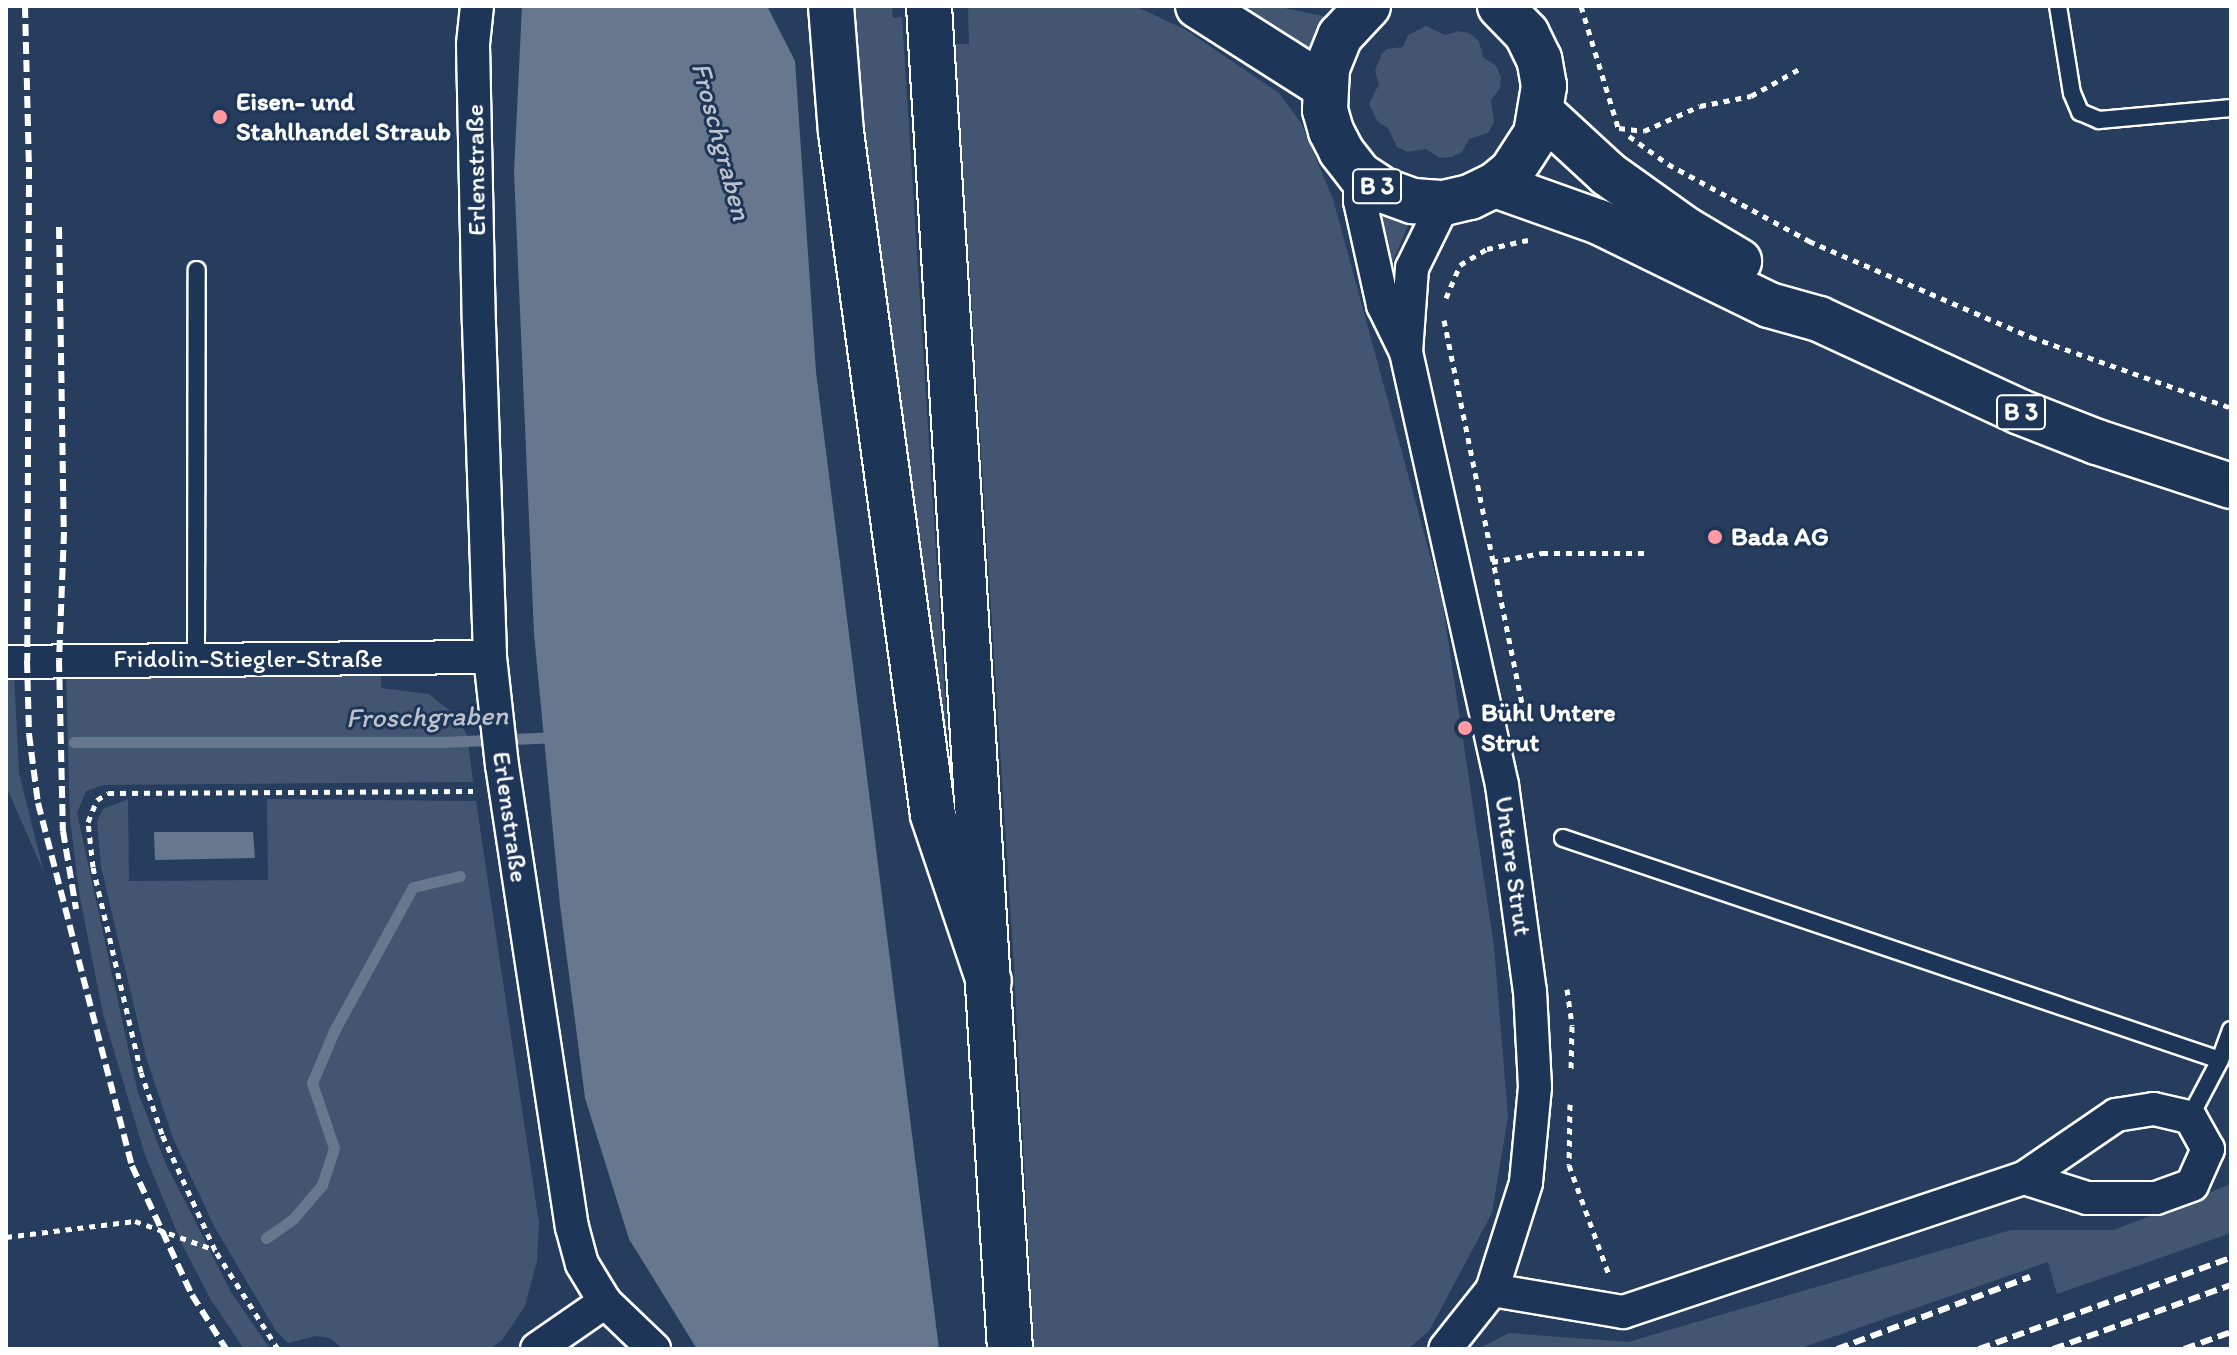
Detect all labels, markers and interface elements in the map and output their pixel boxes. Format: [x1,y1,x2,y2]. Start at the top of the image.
water label: Froschgraben [685,58,759,224]
place label: Eisen- und Stahlhandel Straub [236,86,451,148]
street label: Erlenstraße [459,104,493,236]
marker: Eisen- und Stahlhandel Straub [211,108,229,126]
road number: B 3 [1351,166,1403,206]
road number: B 3 [1995,392,2047,432]
place label: Bada AG [1731,521,1829,553]
marker: Bada AG [1706,528,1724,546]
street label: Fridolin-Stiegler-Straße [113,643,383,675]
place label: Bühl Untere Strut [1481,697,1616,758]
water label: Froschgraben [346,698,508,734]
marker: Bühl Untere Strut [1456,719,1474,737]
street label: Erlenstraße [485,750,535,884]
street label: Untere Strut [1488,794,1538,938]

